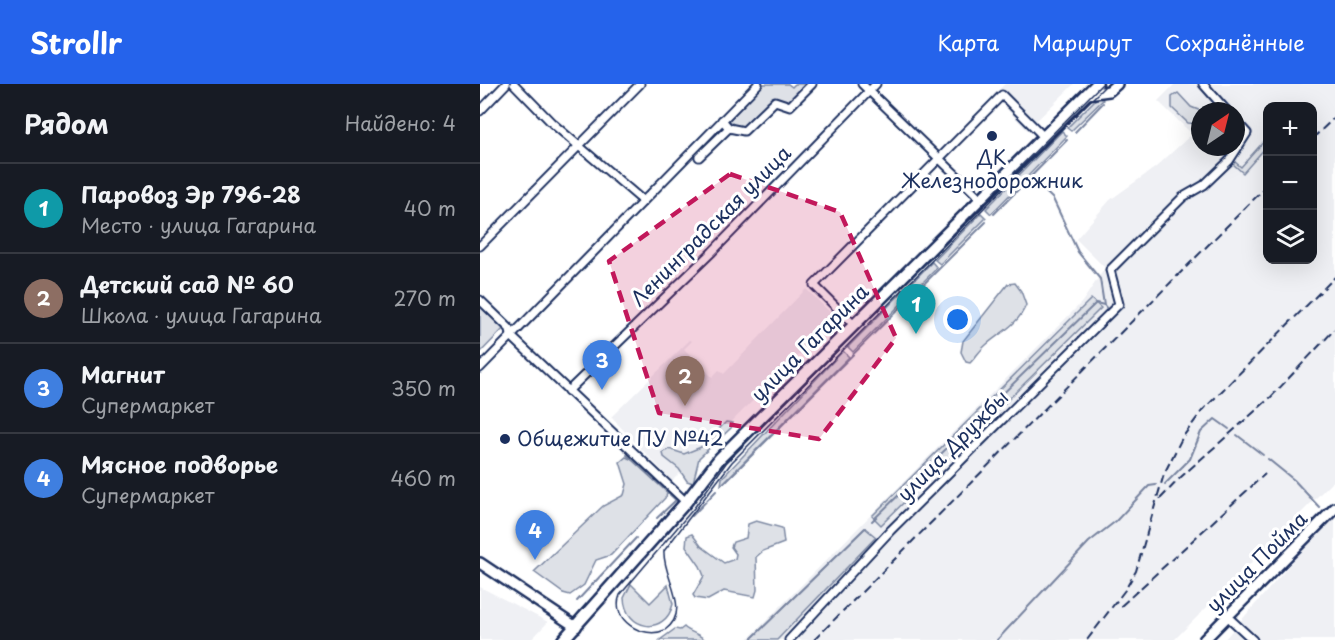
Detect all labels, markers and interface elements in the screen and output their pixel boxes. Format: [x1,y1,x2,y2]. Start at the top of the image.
text: Strollr [30,21,122,64]
text: Карта [938,26,999,58]
text: Маршрут [1032,26,1132,58]
text: Сохранённые [1165,26,1305,58]
north arrow [1191,102,1245,156]
map controls [1263,102,1317,264]
button: + [1263,102,1317,156]
text: Рядом [24,104,109,143]
text: Найдено: 4 [345,108,456,138]
marker: ДК Железнодорожник [985,129,999,143]
street label: Ленинградская улица [623,138,798,312]
place label: ДК Железнодорожник [901,142,1083,195]
button: − [1263,156,1317,210]
text: Паровоз Эр 796-28 [81,177,301,210]
text: 1 [39,193,48,223]
text: 40 m [404,193,456,223]
text: Место · улица Гагарина [81,210,316,240]
button: layers [1263,210,1317,264]
text: Детский сад № 60 [81,267,294,300]
street label: улица Гагарина [743,276,875,408]
text: 2 [36,283,51,313]
text: 270 m [393,283,456,313]
pin: 1 [896,284,936,334]
text: Школа · улица Гагарина [81,300,322,330]
your location [943,305,972,334]
pin: 3 [582,340,622,390]
pin: 2 [666,356,704,406]
text: Магнит [81,357,165,390]
text: 3 [37,373,50,403]
text: 350 m [391,373,456,403]
street label: улица Дружбы [890,383,1015,508]
text: Супермаркет [81,390,214,420]
place label: Общежитие ПУ №42 [517,423,724,453]
marker: Общежитие ПУ №42 [498,432,512,446]
text: Мясное подворье [81,447,278,480]
text: 4 [37,463,50,493]
text: 460 m [390,463,456,493]
text: Супермаркет [81,480,214,510]
street label: улица Пойма [1199,503,1314,619]
pin: 4 [516,510,554,560]

